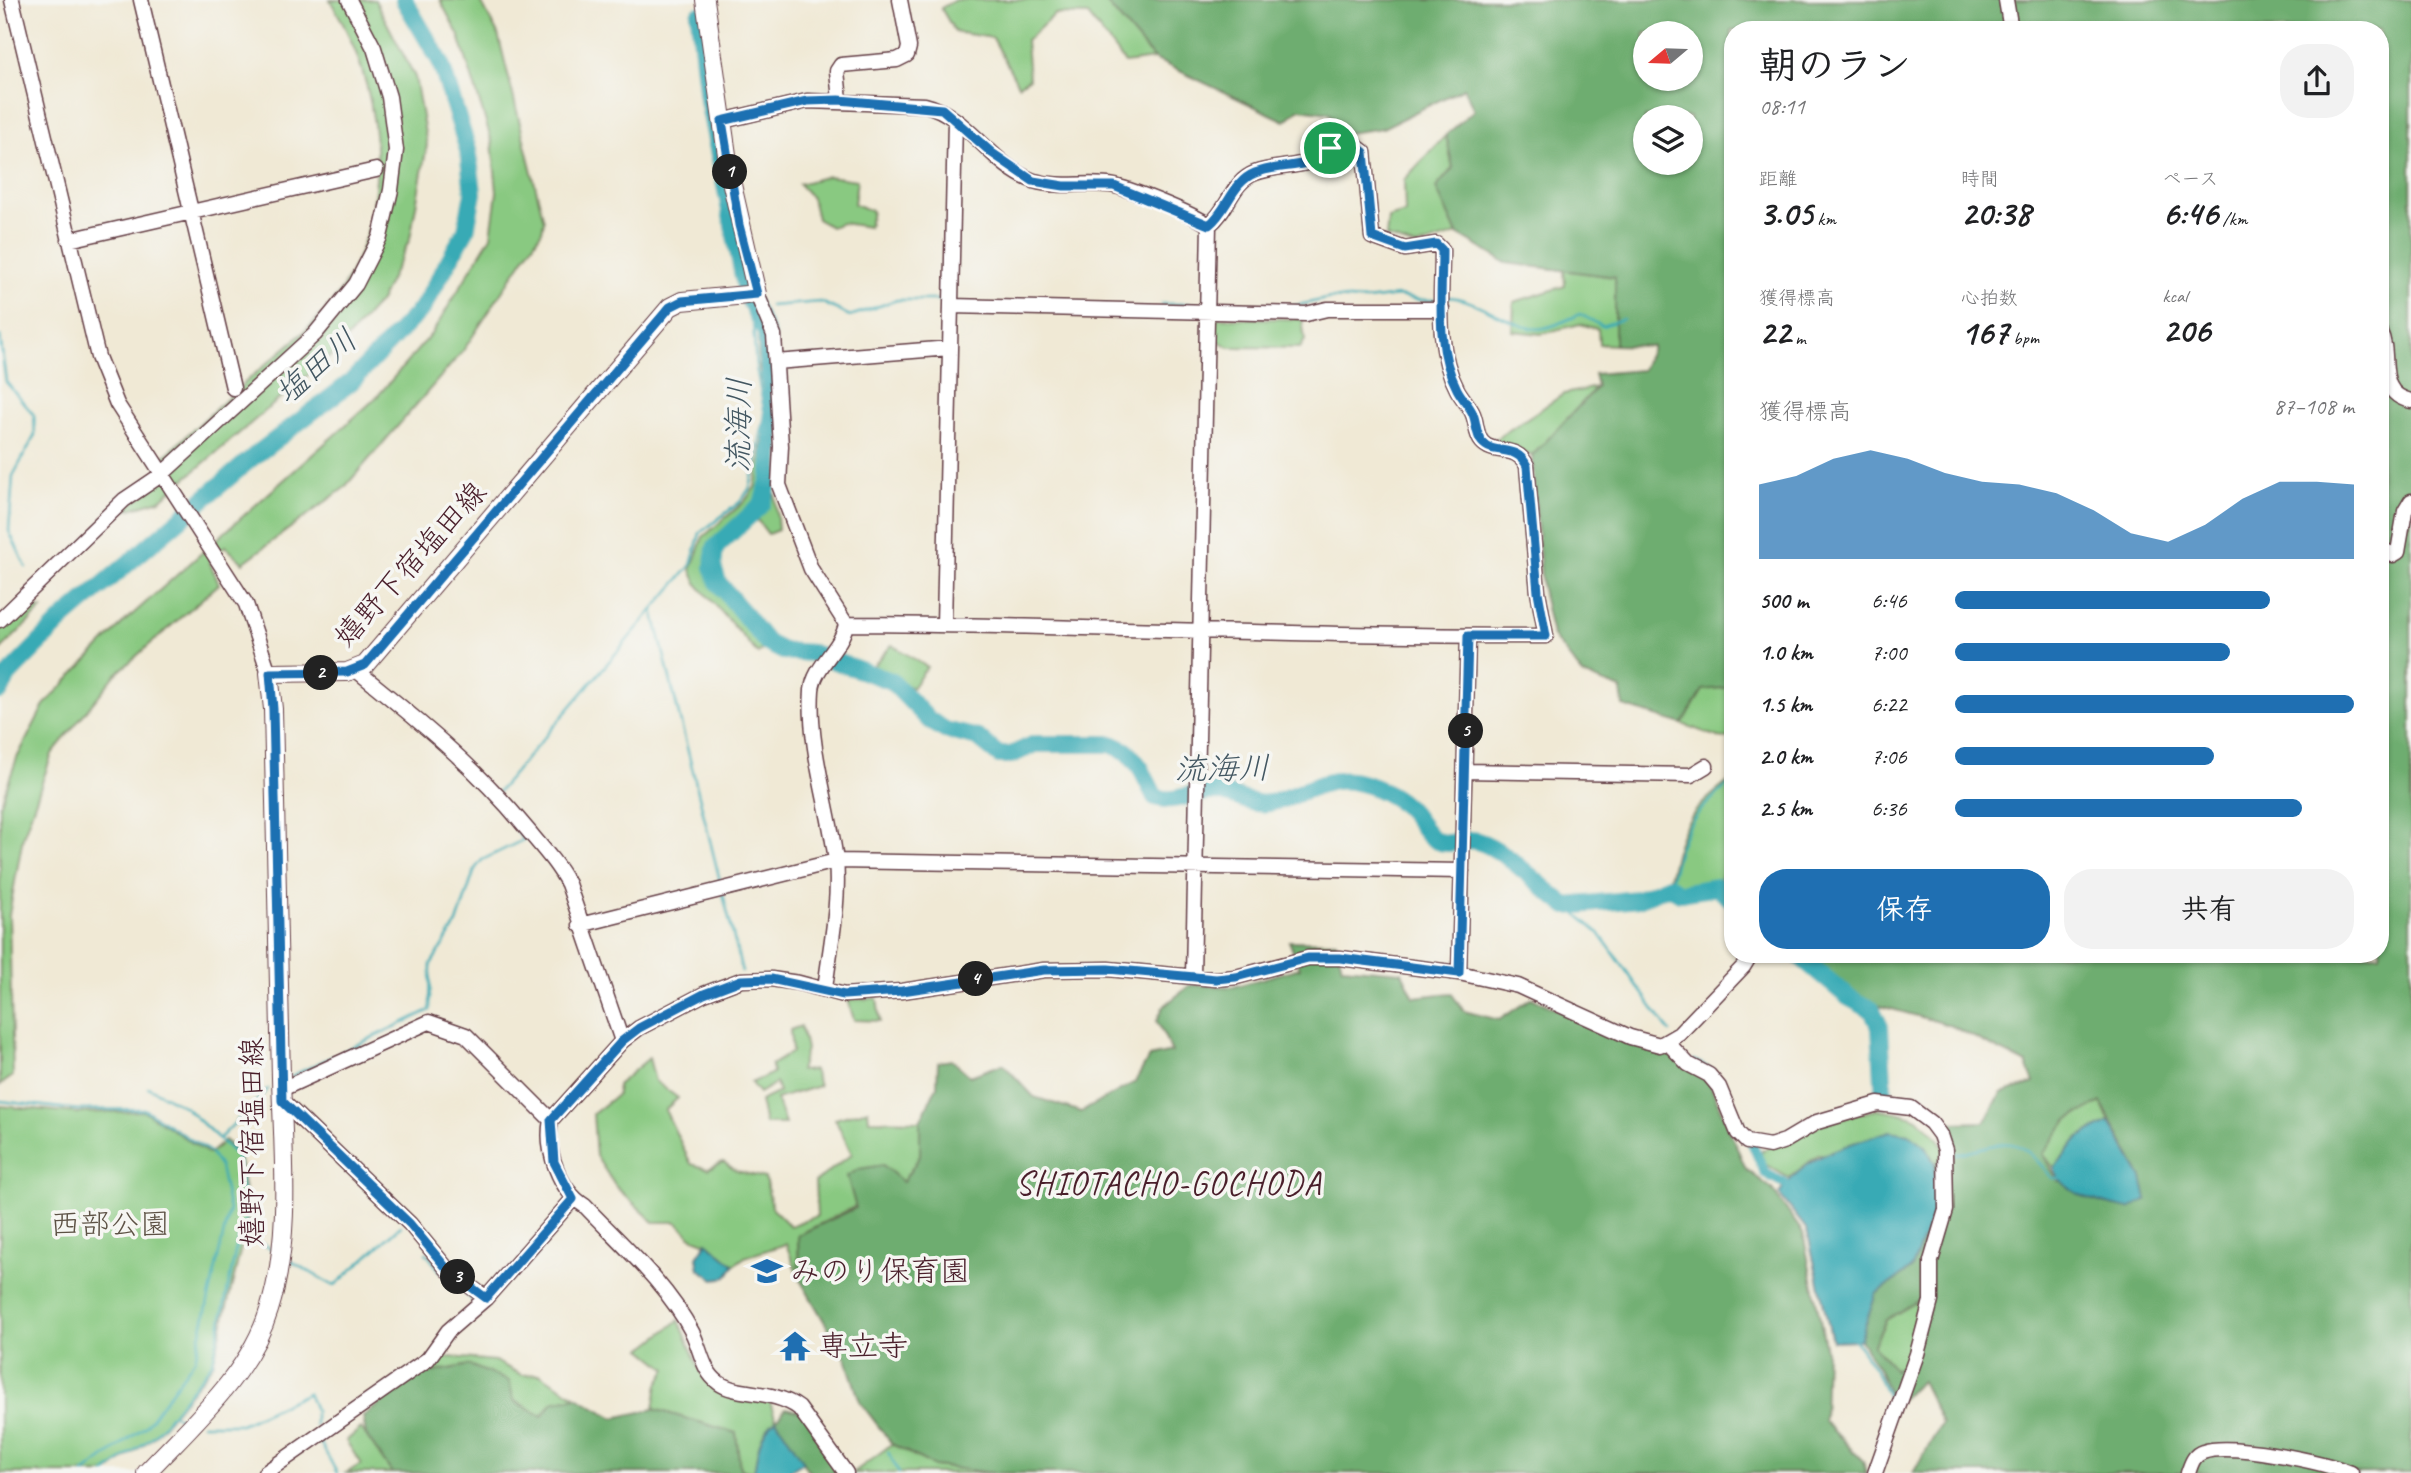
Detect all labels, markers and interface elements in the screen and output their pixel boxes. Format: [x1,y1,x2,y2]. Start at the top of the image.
north arrow [1633,21,1703,91]
map controls [1633,21,1703,175]
text: 朝のラン [1759,42,1911,89]
button: share [2280,44,2354,118]
text: 08:11 [1759,92,1805,121]
button: layers [1633,105,1703,175]
pin [1300,118,1360,178]
icon: arrive [1311,129,1349,167]
pin: 1 [712,154,748,190]
text: 1 [725,159,734,183]
text: 距離 [1759,167,1797,191]
text: 時間 [1961,167,1999,191]
text: ペース [2162,167,2218,191]
text: 3.05 [1759,191,1813,236]
text: 20:38 [1961,191,2031,236]
text: 6:46 [2162,191,2218,236]
text: km [1813,207,1836,231]
text: /km [2218,207,2247,231]
text: kcal [2162,284,2187,308]
text: 獲得標高 [1759,286,1835,310]
text: 心拍数 [1961,286,2018,310]
text: 206 [2162,308,2210,353]
text: 22 [1759,310,1791,355]
text: 167 [1961,310,2009,355]
water label: 塩田川 [267,319,366,413]
text: m [1791,326,1806,350]
text: bpm [2009,326,2039,350]
water label: 流海川 [717,377,760,473]
text: 87–108 m [2274,392,2354,421]
text: 獲得標高 [1759,397,1851,426]
street label: 嬉野下宿塩田線 [326,473,494,655]
text: 500 m [1759,586,1808,615]
text: 6:46 [1871,586,1907,615]
text: 1.0 km [1759,638,1813,667]
text: 7:00 [1871,638,1907,667]
pin: 2 [304,656,338,690]
text: 2 [316,660,325,684]
text: 1.5 km [1759,690,1812,719]
text: 6:22 [1871,690,1907,719]
pin: 5 [1448,714,1484,748]
text: 5 [1461,718,1470,742]
text: 2.0 km [1759,742,1813,771]
text: 7:06 [1871,742,1907,771]
water label: 流海川 [1174,747,1270,790]
text: 2.5 km [1759,794,1812,823]
text: 6:36 [1871,794,1907,823]
button: 保存 [1759,869,2050,949]
button: 共有 [2064,869,2354,949]
pin: 4 [958,962,993,996]
text: 4 [971,966,980,990]
street label: 嬉野下宿塩田線 [233,1037,271,1247]
district label: SHIOTACHO-GOCHODA [1016,1162,1322,1204]
park label: 西部公園 [50,1205,170,1243]
place label: みのり保育園 [790,1252,970,1290]
school or university icon: みのり保育園 [750,1254,784,1288]
pin: 3 [440,1260,476,1294]
text: 3 [453,1264,462,1288]
place label: 専立寺 [818,1327,908,1365]
temple icon: 専立寺 [778,1329,812,1363]

